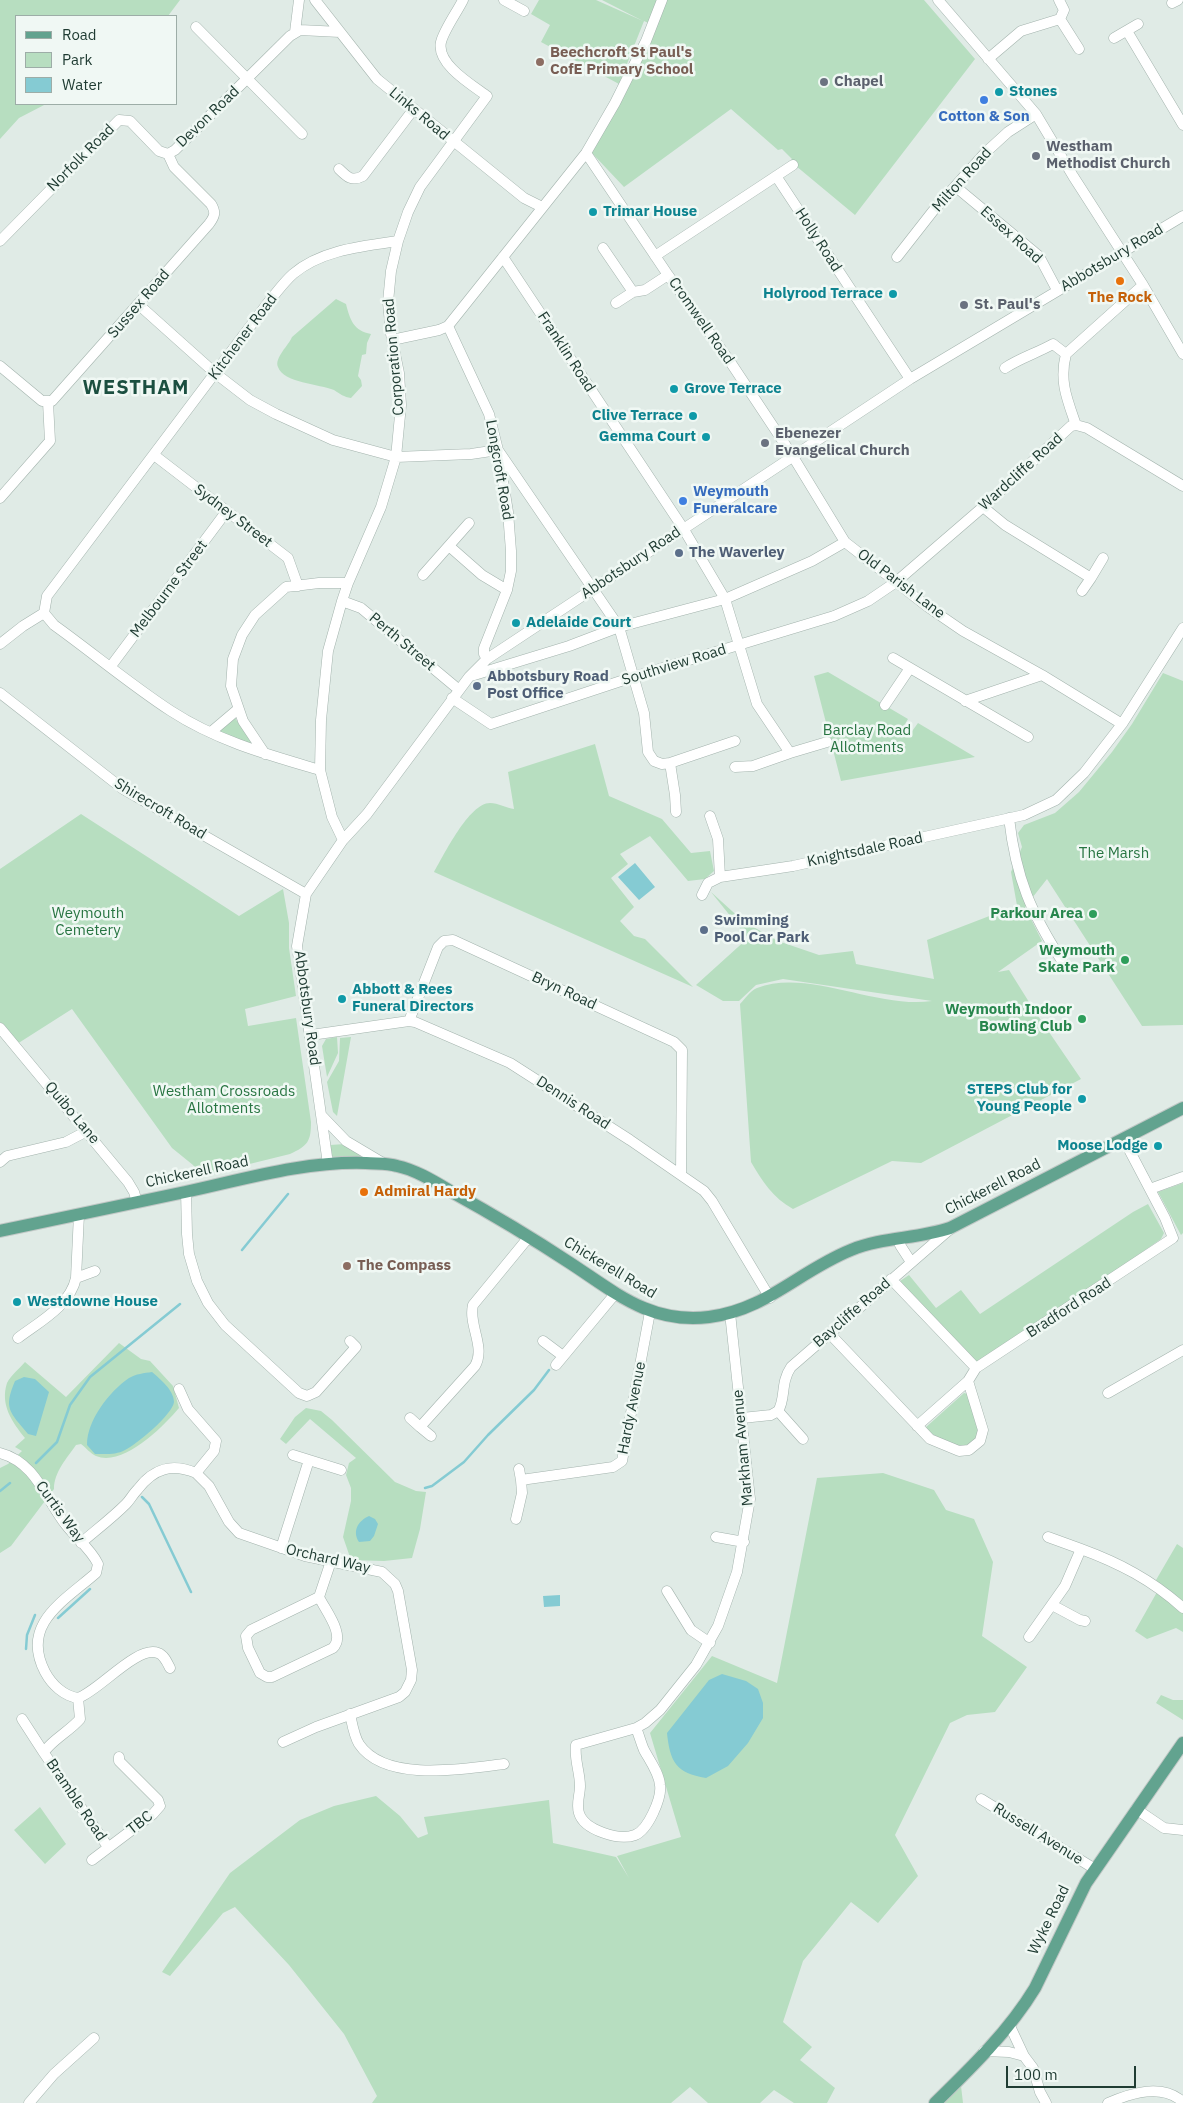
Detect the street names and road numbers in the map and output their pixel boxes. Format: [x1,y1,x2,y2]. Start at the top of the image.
street label: Devon Road [173,83,243,151]
street label: Links Road [385,84,453,144]
street label: Norfolk Road [44,121,118,195]
street label: Milton Road [929,144,995,216]
street label: Essex Road [976,203,1046,267]
street label: Holly Road [791,205,845,275]
street label: Abbotsbury Road [1057,220,1167,296]
street label: Sussex Road [104,266,174,342]
street label: Cromwell Road [664,274,738,368]
street label: Kitchener Road [205,290,281,384]
street label: Corporation Road [380,298,408,416]
street label: Franklin Road [533,308,599,396]
street label: Longcroft Road [481,418,517,522]
street label: Wardcliffe Road [975,430,1067,514]
street label: Sydney Street [190,481,276,551]
street label: Abbotsbury Road [578,523,684,603]
street label: Melbourne Street [127,537,211,641]
street label: Old Parish Lane [854,545,948,623]
street label: Perth Street [365,609,439,675]
street label: Southview Road [620,641,728,689]
street label: Shirecroft Road [111,774,209,844]
street label: Knightsdale Road [806,829,924,871]
street label: Abbotsbury Road [290,949,324,1067]
street label: Bryn Road [529,968,599,1014]
street label: Dennis Road [533,1072,613,1134]
street label: Quibo Lane [41,1078,103,1148]
street label: Chickerell Road [144,1152,250,1192]
street label: Chickerell Road [942,1155,1044,1219]
street label: Chickerell Road [560,1233,660,1303]
street label: Bradford Road [1023,1274,1115,1342]
street label: Baycliffe Road [810,1275,894,1351]
street label: Hardy Avenue [614,1360,650,1456]
street label: Markham Avenue [729,1389,757,1507]
street label: Curtis Way [32,1478,88,1546]
street label: Orchard Way [284,1541,372,1577]
street label: Bramble Road [42,1755,110,1845]
street label: Russell Avenue [990,1799,1086,1869]
street label: TBC [124,1807,156,1839]
street label: Wyke Road [1025,1882,1073,1958]

